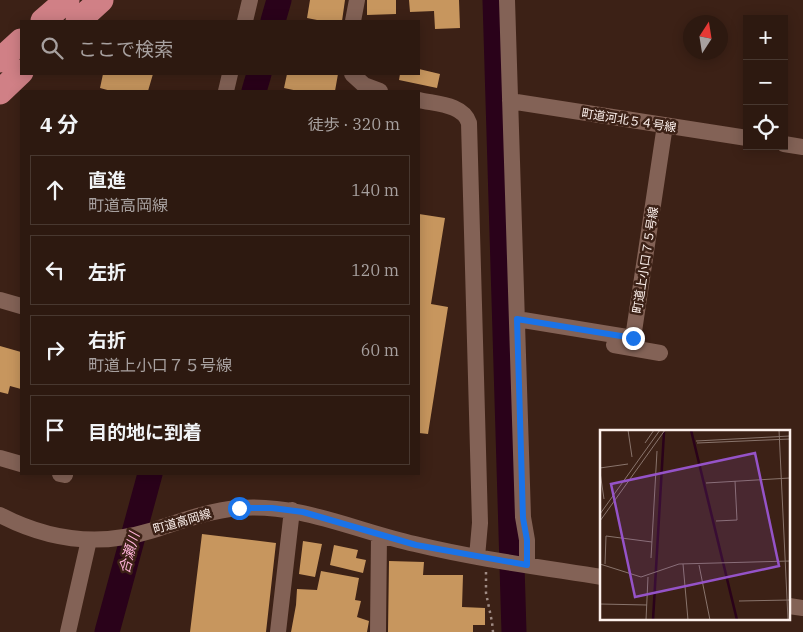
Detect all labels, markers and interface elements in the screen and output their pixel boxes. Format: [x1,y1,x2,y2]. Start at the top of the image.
north arrow [683,15,728,60]
map controls [743,15,788,150]
button: + [743,15,788,60]
search box [20,20,420,75]
icon: search [38,34,66,62]
text: ここで検索 [78,37,173,61]
button: − [743,60,788,105]
street label: 町道河北５４号線 [580,105,678,135]
button: locate [743,105,788,150]
text: 4 分 [40,110,78,138]
text: 徒歩 · 320 m [308,114,400,134]
text: 直進 [88,168,126,192]
icon: ahead [41,176,69,204]
text: 140 m [351,180,399,200]
text: 町道高岡線 [88,195,168,215]
street label: 町道上小口７５号線 [629,205,661,315]
icon: left [41,256,69,284]
text: 左折 [88,260,126,284]
text: 120 m [351,260,399,280]
route end [622,327,645,350]
text: 右折 [88,328,126,352]
icon: right [41,336,69,364]
text: 60 m [361,340,399,360]
text: 町道上小口７５号線 [88,355,232,375]
icon: arrive [41,416,69,444]
text: 目的地に到着 [88,420,202,444]
inset map [600,430,790,620]
route start [228,497,251,520]
street label: 町道高岡線 [151,506,213,536]
water label: 合瀬川 [115,528,144,576]

